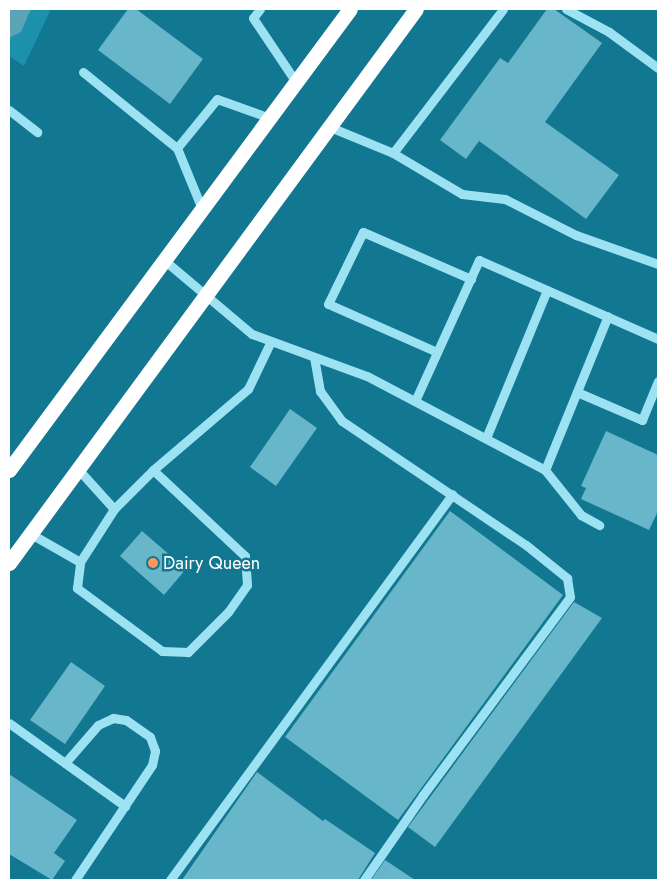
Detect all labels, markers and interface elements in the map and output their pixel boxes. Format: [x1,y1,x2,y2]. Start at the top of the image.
place label: Dairy Queen [163,552,260,574]
marker: Dairy Queen [147,557,159,569]

